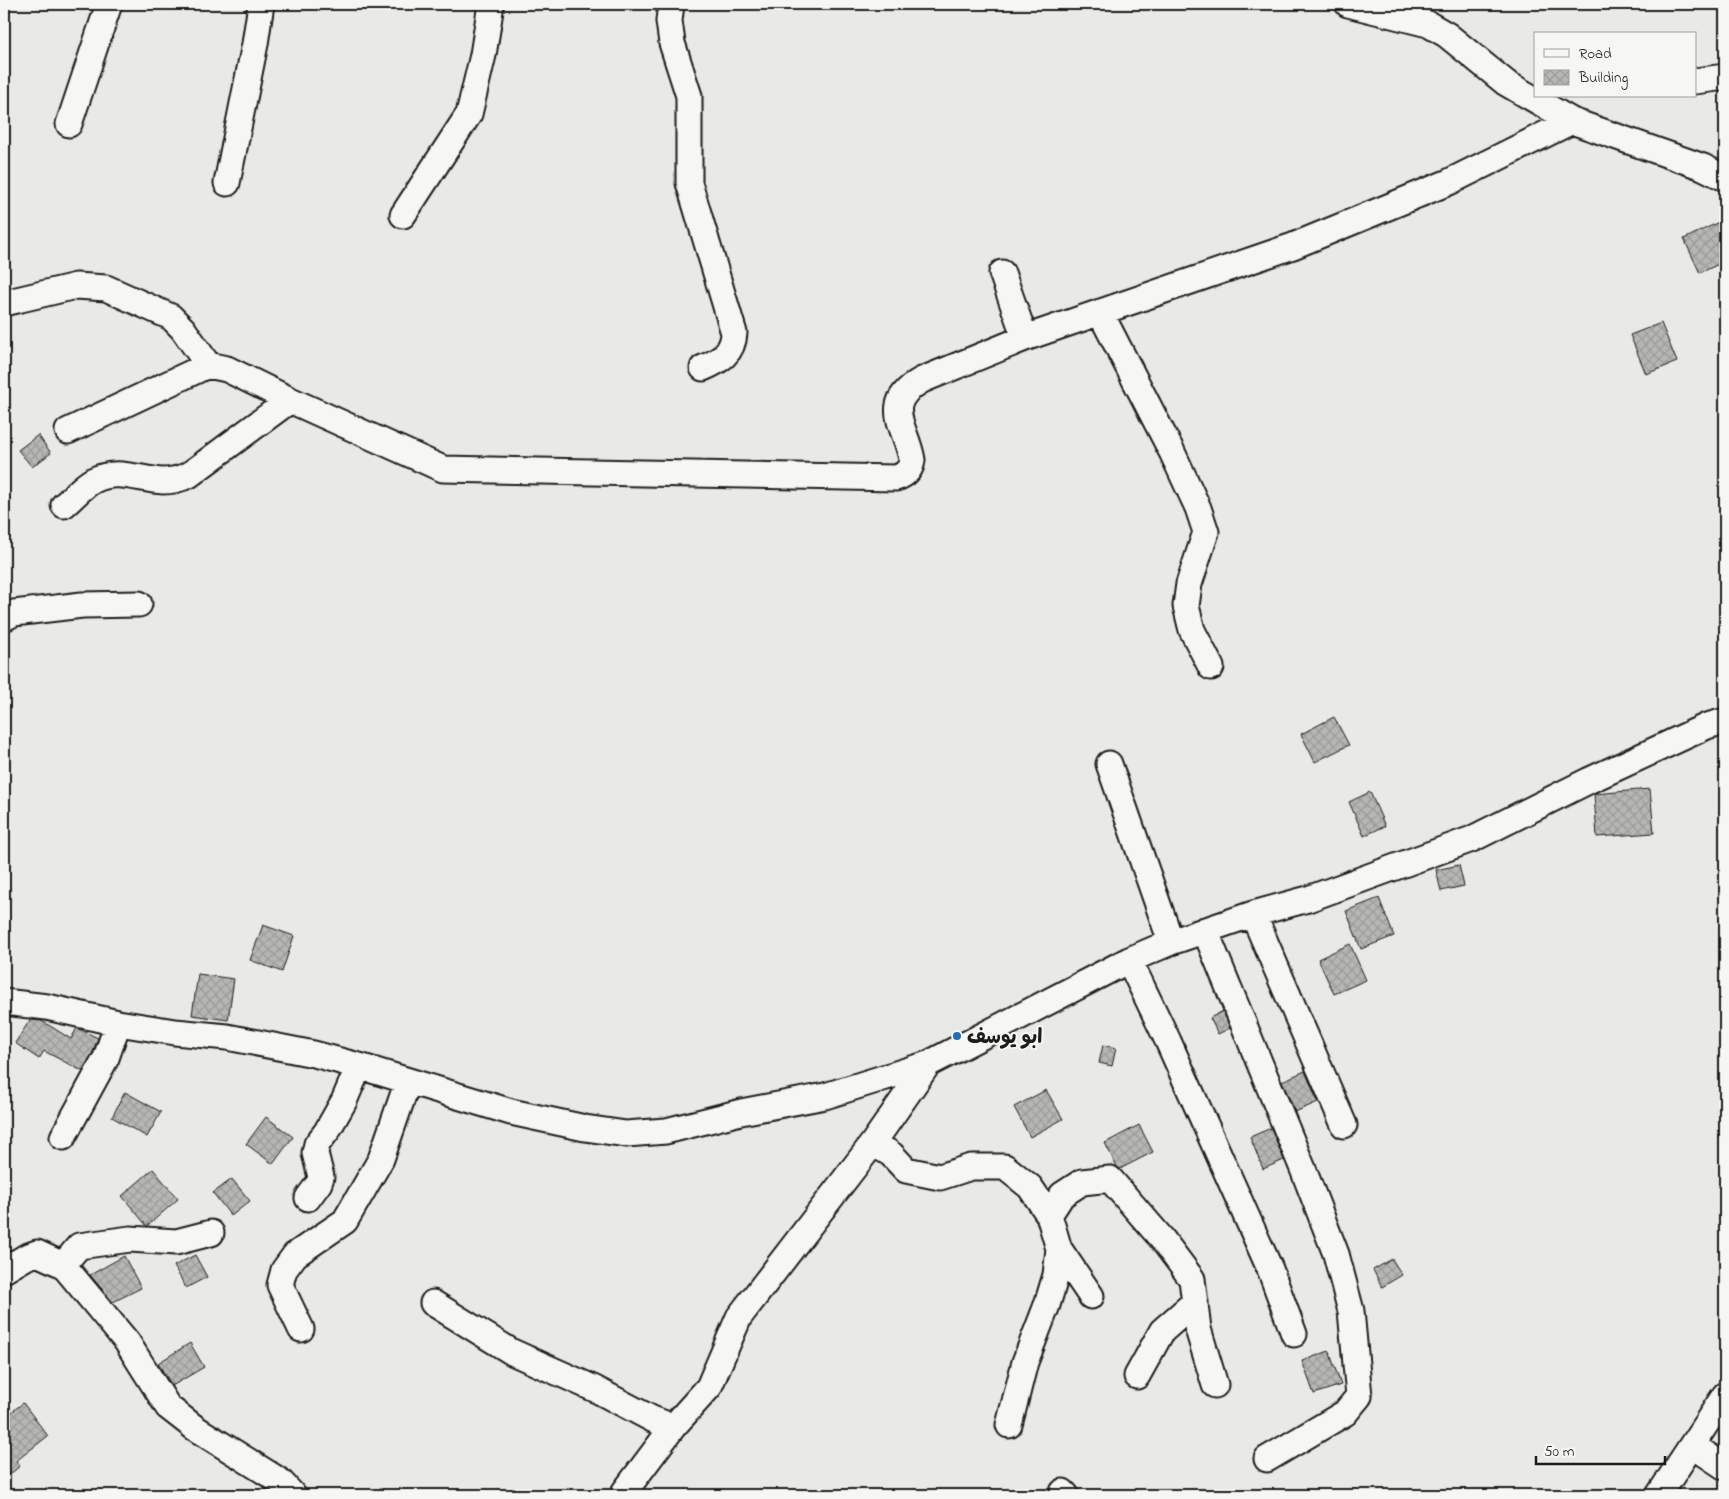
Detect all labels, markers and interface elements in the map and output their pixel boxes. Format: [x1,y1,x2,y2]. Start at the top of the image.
legend [1534,32,1696,98]
text: Road [1579,43,1612,65]
text: Building [1578,67,1628,90]
place label: ابو يوسف [967,1024,1042,1053]
marker: ابو يوسف [951,1030,963,1042]
scale bar [1536,1434,1665,1466]
text: 50 m [1544,1441,1575,1463]

